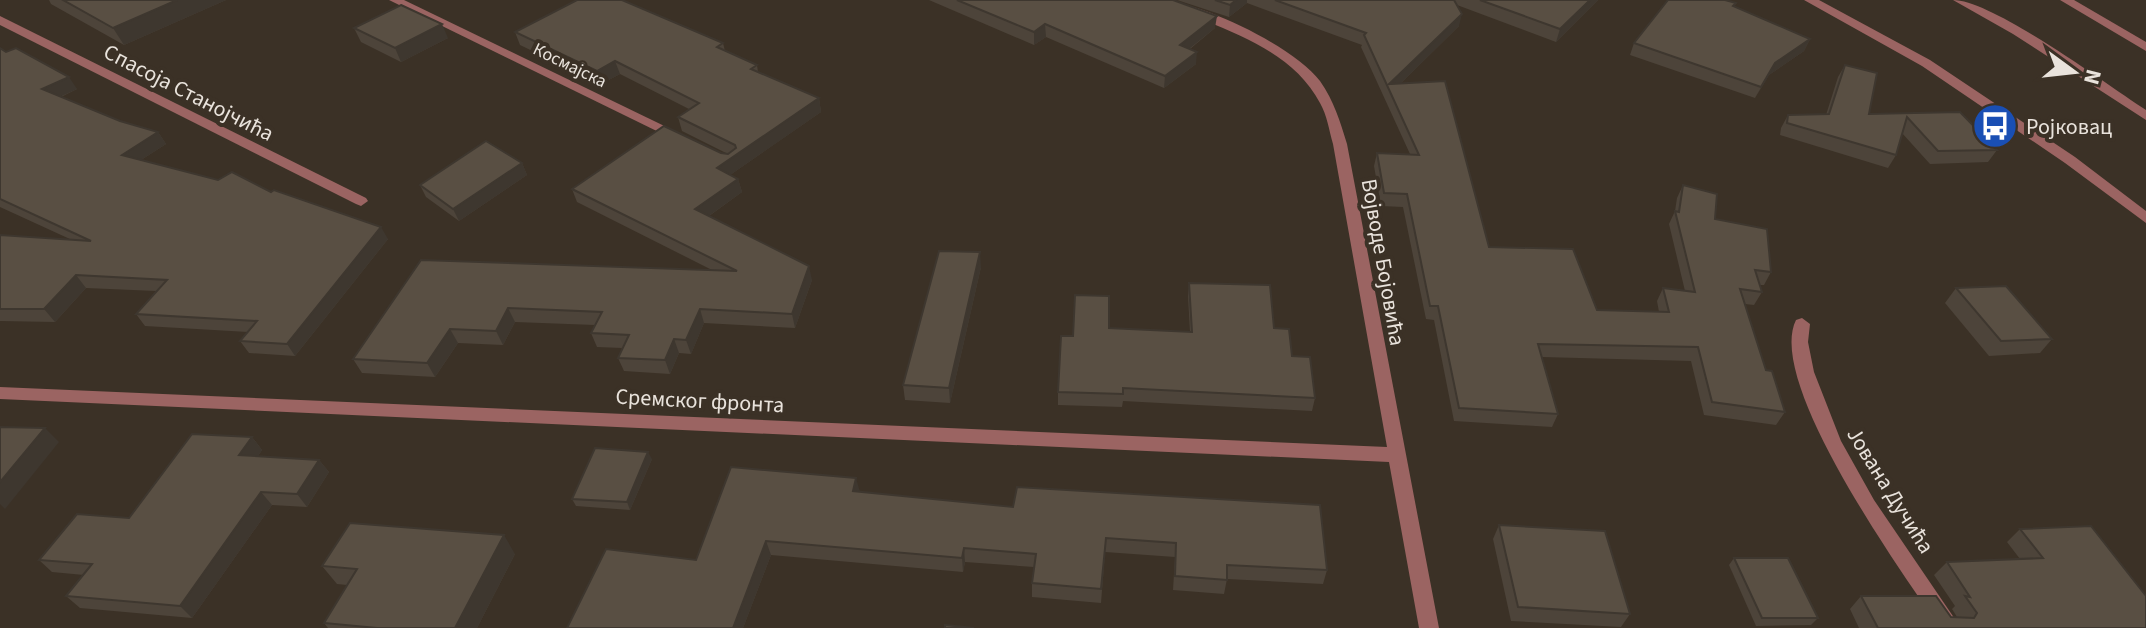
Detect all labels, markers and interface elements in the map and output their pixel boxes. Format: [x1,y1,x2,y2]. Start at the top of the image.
north arrow [2034,32,2114,112]
street label: Спасоја Станојчића [98,36,279,150]
street label: Космајска [529,37,611,94]
text: N [2075,66,2110,88]
bus stop icon: Ројковац [1971,102,2019,150]
place label: Ројковац [2026,111,2112,143]
street label: Војводе Бојовића [1353,176,1413,348]
street label: Сремског фронта [615,381,785,421]
street label: Јована Дучића [1839,421,1942,560]

